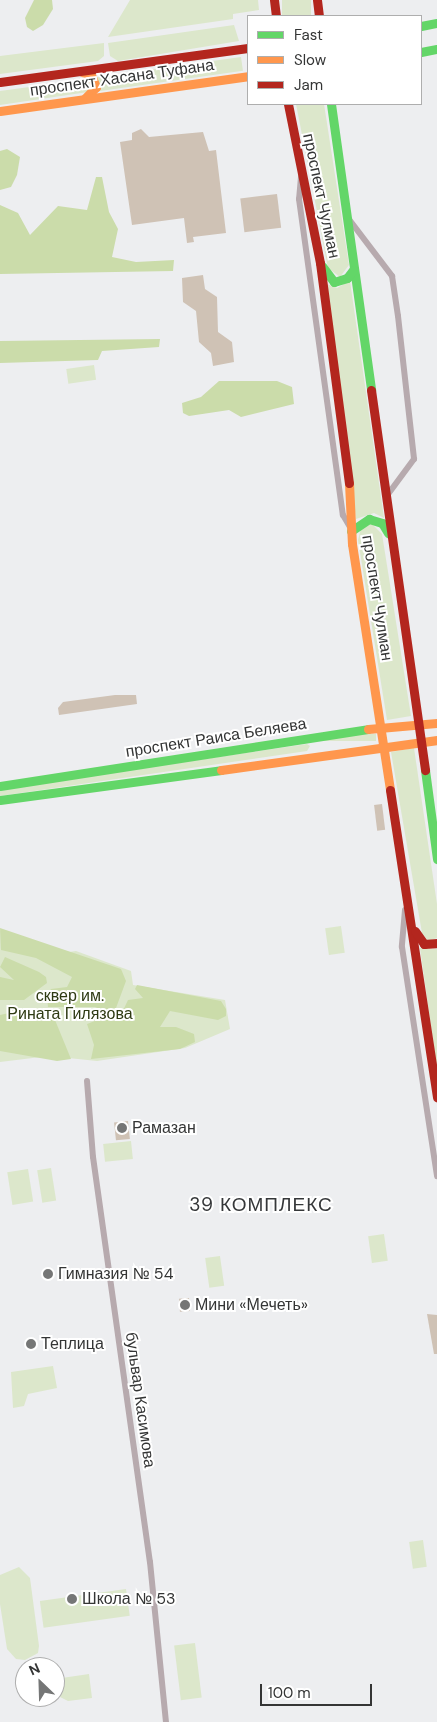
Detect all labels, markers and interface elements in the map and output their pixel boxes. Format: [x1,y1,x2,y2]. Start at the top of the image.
legend [247,15,422,105]
text: Fast [294,25,323,45]
text: Slow [294,50,326,70]
street label: проспект Хасана Туфана [29,56,215,100]
text: Jam [294,75,323,95]
street label: проспект Чулман [298,132,344,260]
street label: проспект Чулман [358,534,396,662]
street label: проспект Раиса Беляева [124,714,308,762]
park label: сквер им. Рината Гилязова [7,986,133,1024]
place label: Рамазан [132,1118,196,1138]
marker: Рамазан [116,1122,128,1134]
district label: 39 КОМПЛЕКС [188,1194,334,1216]
place label: Гимназия № 54 [58,1264,173,1284]
marker: Гимназия № 54 [42,1268,54,1280]
place label: Мини «Мечеть» [195,1295,308,1315]
marker: Мини «Мечеть» [179,1299,191,1311]
street label: бульвар Касимова [121,1331,159,1469]
place label: Теплица [41,1334,104,1354]
marker: Теплица [25,1338,37,1350]
place label: Школа № 53 [82,1589,176,1609]
marker: Школа № 53 [66,1593,78,1605]
north arrow [15,1657,65,1707]
text: N [26,1659,43,1680]
scale bar [262,1674,374,1706]
text: 100 m [268,1683,311,1703]

